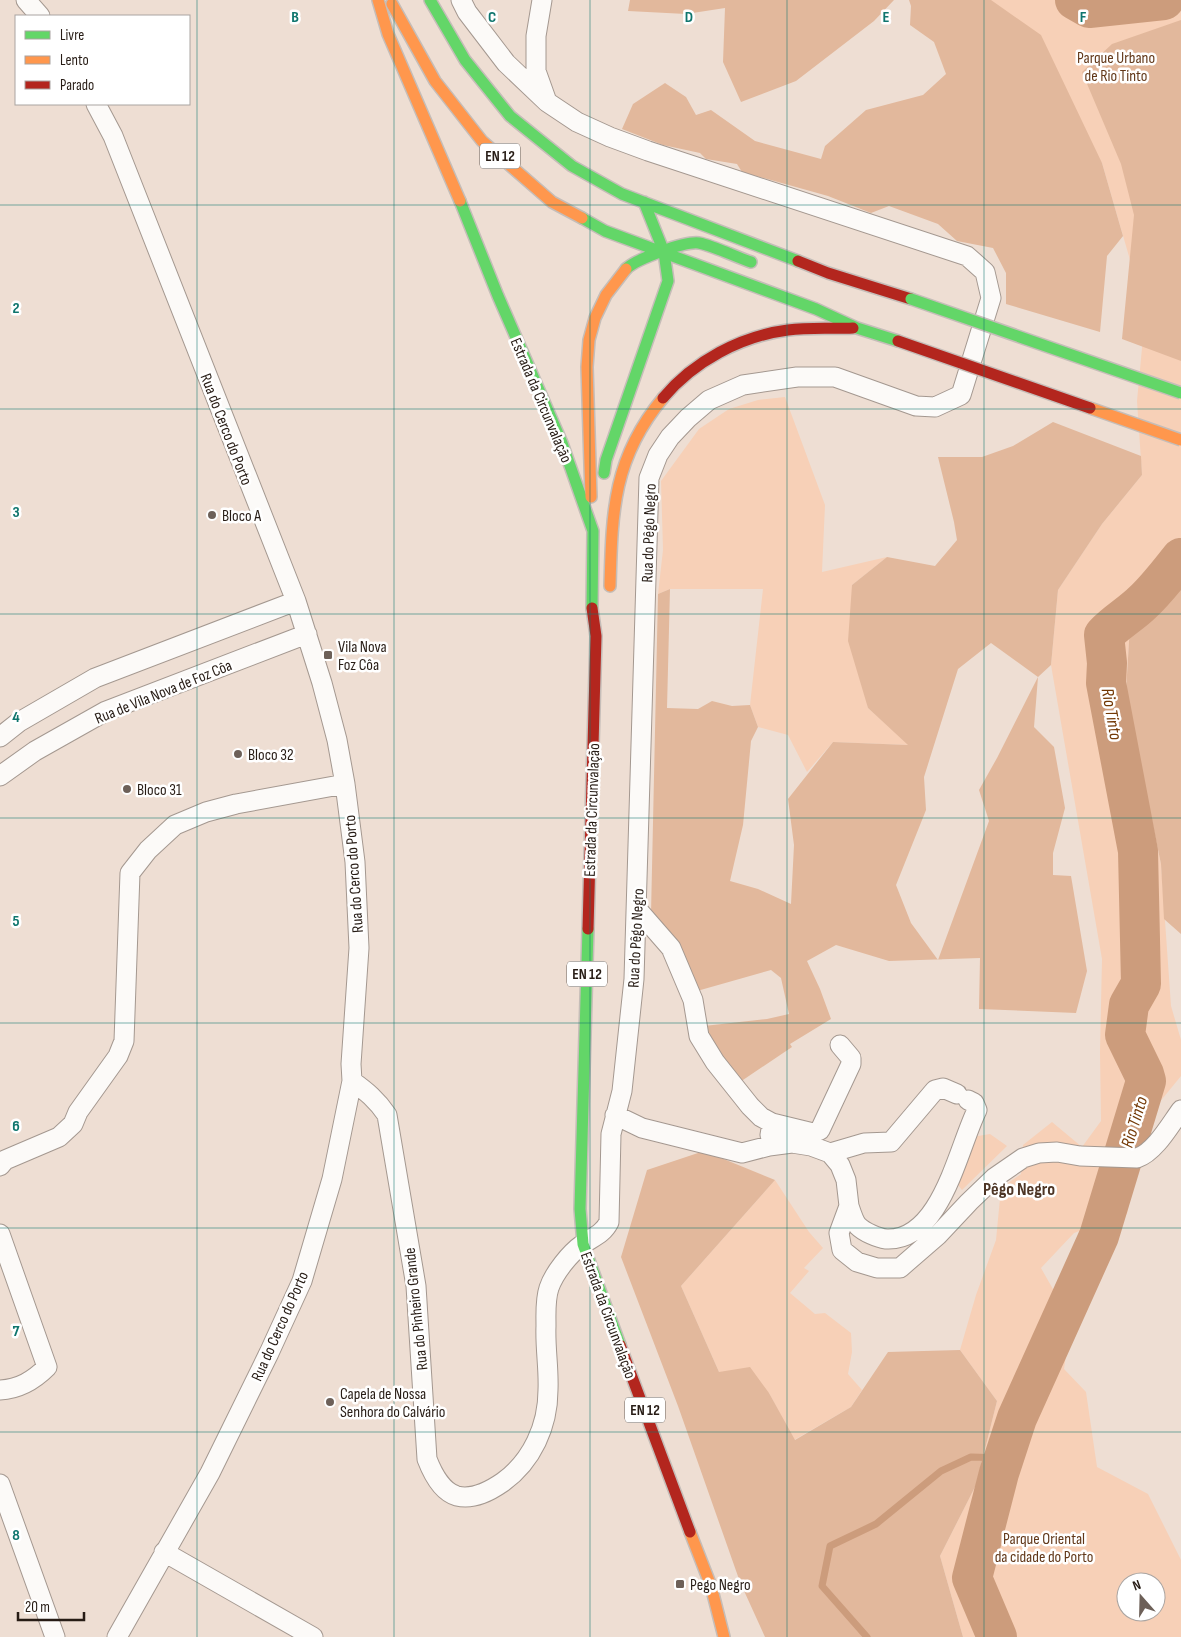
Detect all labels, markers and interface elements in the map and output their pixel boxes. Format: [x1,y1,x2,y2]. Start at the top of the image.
text: B [291,8,299,27]
text: C [488,8,496,27]
text: D [685,8,693,27]
text: E [883,8,890,27]
text: F [1080,8,1087,27]
legend [15,15,190,105]
text: Livre [60,26,84,45]
park label: Parque Urbano de Rio Tinto [1077,49,1155,86]
text: Lento [60,51,89,70]
text: Parado [60,76,94,95]
road number: EN 12 [480,144,520,168]
text: 2 [12,299,20,318]
street label: Estrada da Circunvalação [506,335,575,466]
street label: Rua do Cerco do Porto [196,371,256,488]
street label: Rua do Pêgo Negro [638,483,661,583]
text: 3 [12,503,20,522]
place label: Bloco A [222,507,261,526]
marker: Bloco A [206,509,218,521]
place label: Vila Nova Foz Côa [338,638,387,675]
marker: Vila Nova Foz Côa [322,649,334,661]
street label: Rua de Vila Nova de Foz Côa [92,656,235,729]
water label: Rio Tinto [1097,687,1126,742]
text: 4 [12,708,20,727]
street label: Estrada da Circunvalação [581,743,604,877]
place label: Bloco 32 [248,746,294,765]
marker: Bloco 32 [232,748,244,760]
place label: Bloco 31 [137,781,182,800]
marker: Bloco 31 [121,783,133,795]
street label: Rua do Cerco do Porto [341,814,368,933]
street label: Rua do Pêgo Negro [624,888,649,988]
text: 5 [12,912,20,931]
road number: EN 12 [567,962,607,986]
water label: Rio Tinto [1117,1093,1152,1150]
text: 6 [12,1117,20,1136]
district label: Pêgo Negro [983,1179,1055,1200]
street label: Rua do Pinheiro Grande [401,1246,432,1371]
street label: Estrada da Circunvalação [576,1249,639,1382]
street label: Rua do Cerco do Porto [248,1269,313,1384]
text: 7 [13,1322,20,1341]
place label: Capela de Nossa Senhora do Calvário [340,1385,445,1422]
marker: Capela de Nossa Senhora do Calvário [324,1396,336,1408]
road number: EN 12 [625,1398,665,1422]
text: 8 [12,1526,20,1545]
park label: Parque Oriental da cidade do Porto [995,1530,1093,1567]
north arrow [1116,1572,1166,1622]
place label: Pego Negro [690,1576,751,1595]
text: N [1130,1576,1143,1595]
marker: Pego Negro [674,1578,686,1590]
scale bar [18,1590,84,1622]
text: 20 m [25,1598,50,1617]

